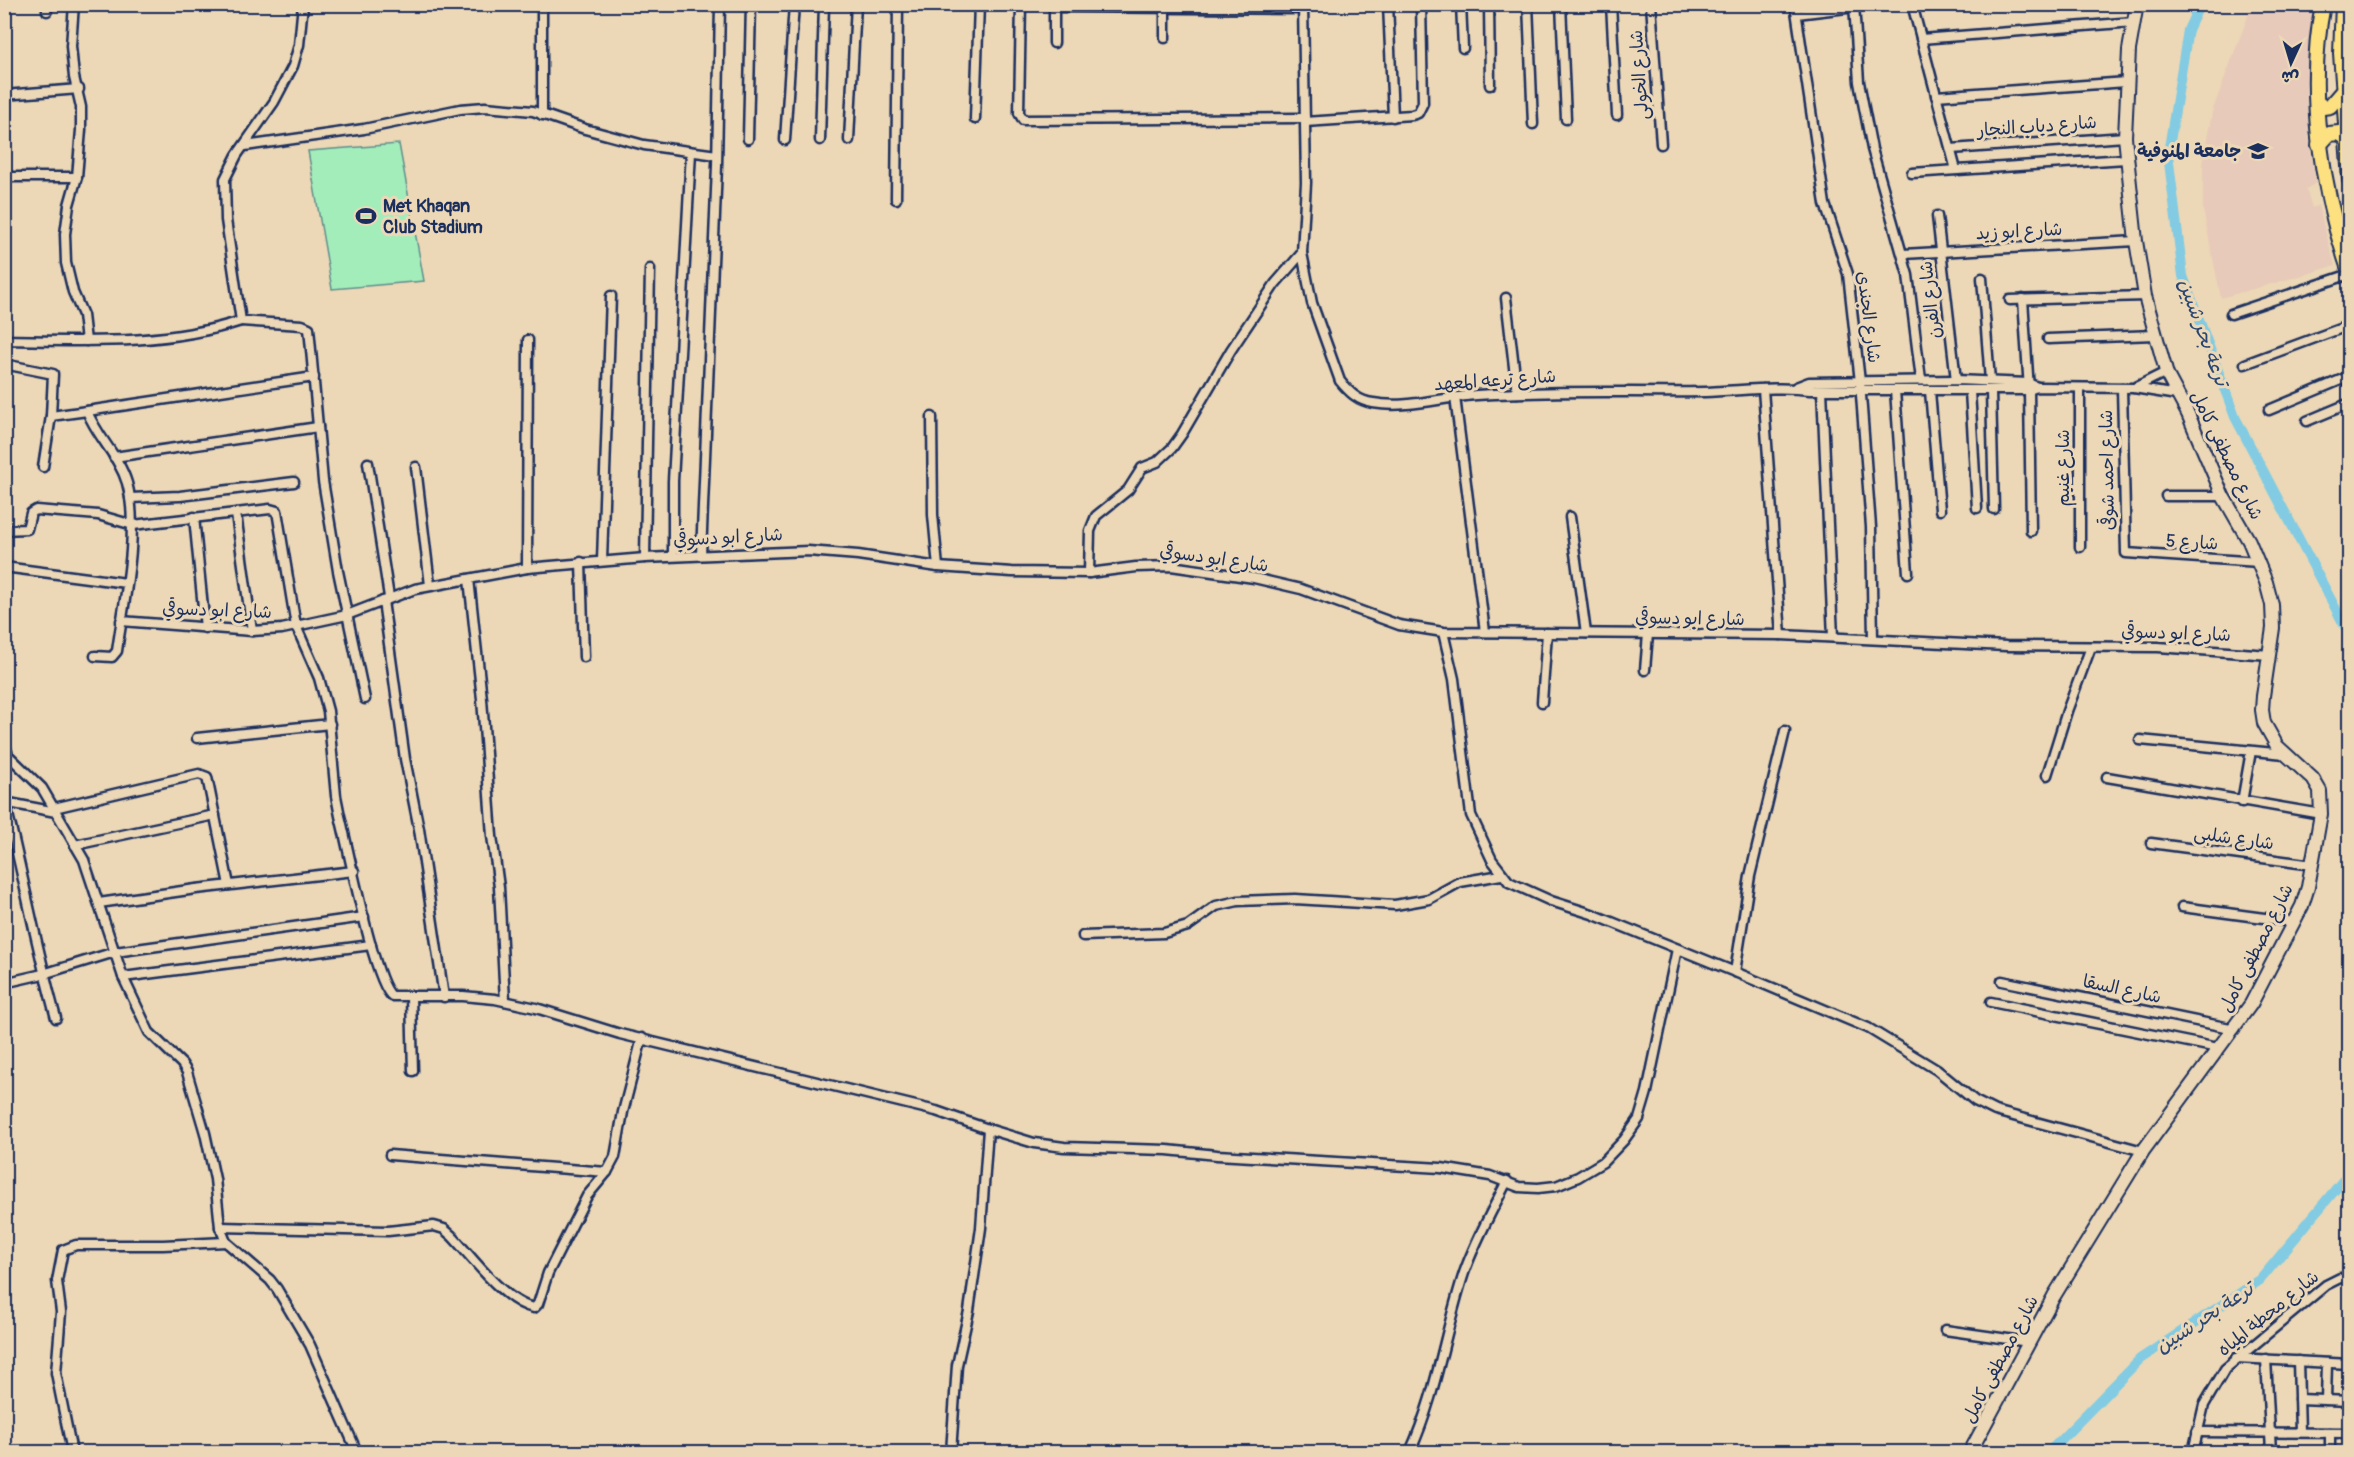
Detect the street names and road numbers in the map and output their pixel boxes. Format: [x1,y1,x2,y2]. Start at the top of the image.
street label: شارع الخولى [1625,29,1654,121]
street label: شارع دياب النجار [1974,111,2098,142]
street label: شارع ابو زيد [1975,218,2063,245]
street label: شارع الفرن [1914,260,1947,340]
street label: شارع الجندى [1851,270,1886,364]
street label: شارع ترعه المعهد [1433,365,1557,396]
street label: شارع مصطفى كامل [2185,387,2268,524]
street label: شارع احمد شوقى [2094,410,2120,530]
street label: شارع غنيم [2052,429,2077,507]
street label: شارع ابو دسوقي [673,522,783,553]
street label: شارع 5 [2165,530,2219,555]
street label: شارع ابو دسوقي [1158,538,1270,579]
street label: شارع ابو دسوقي [162,596,272,625]
street label: شارع ابو دسوقي [1635,605,1745,632]
street label: شارع ابو دسوقي [2121,619,2231,648]
street label: شارع شلبى [2193,822,2275,855]
street label: شارع مصطفى كامل [2214,880,2299,1016]
street label: شارع السقا [2080,970,2163,1009]
street label: شارع محطة المياه [2213,1265,2324,1361]
street label: شارع مصطفى كامل [1957,1291,2044,1427]

